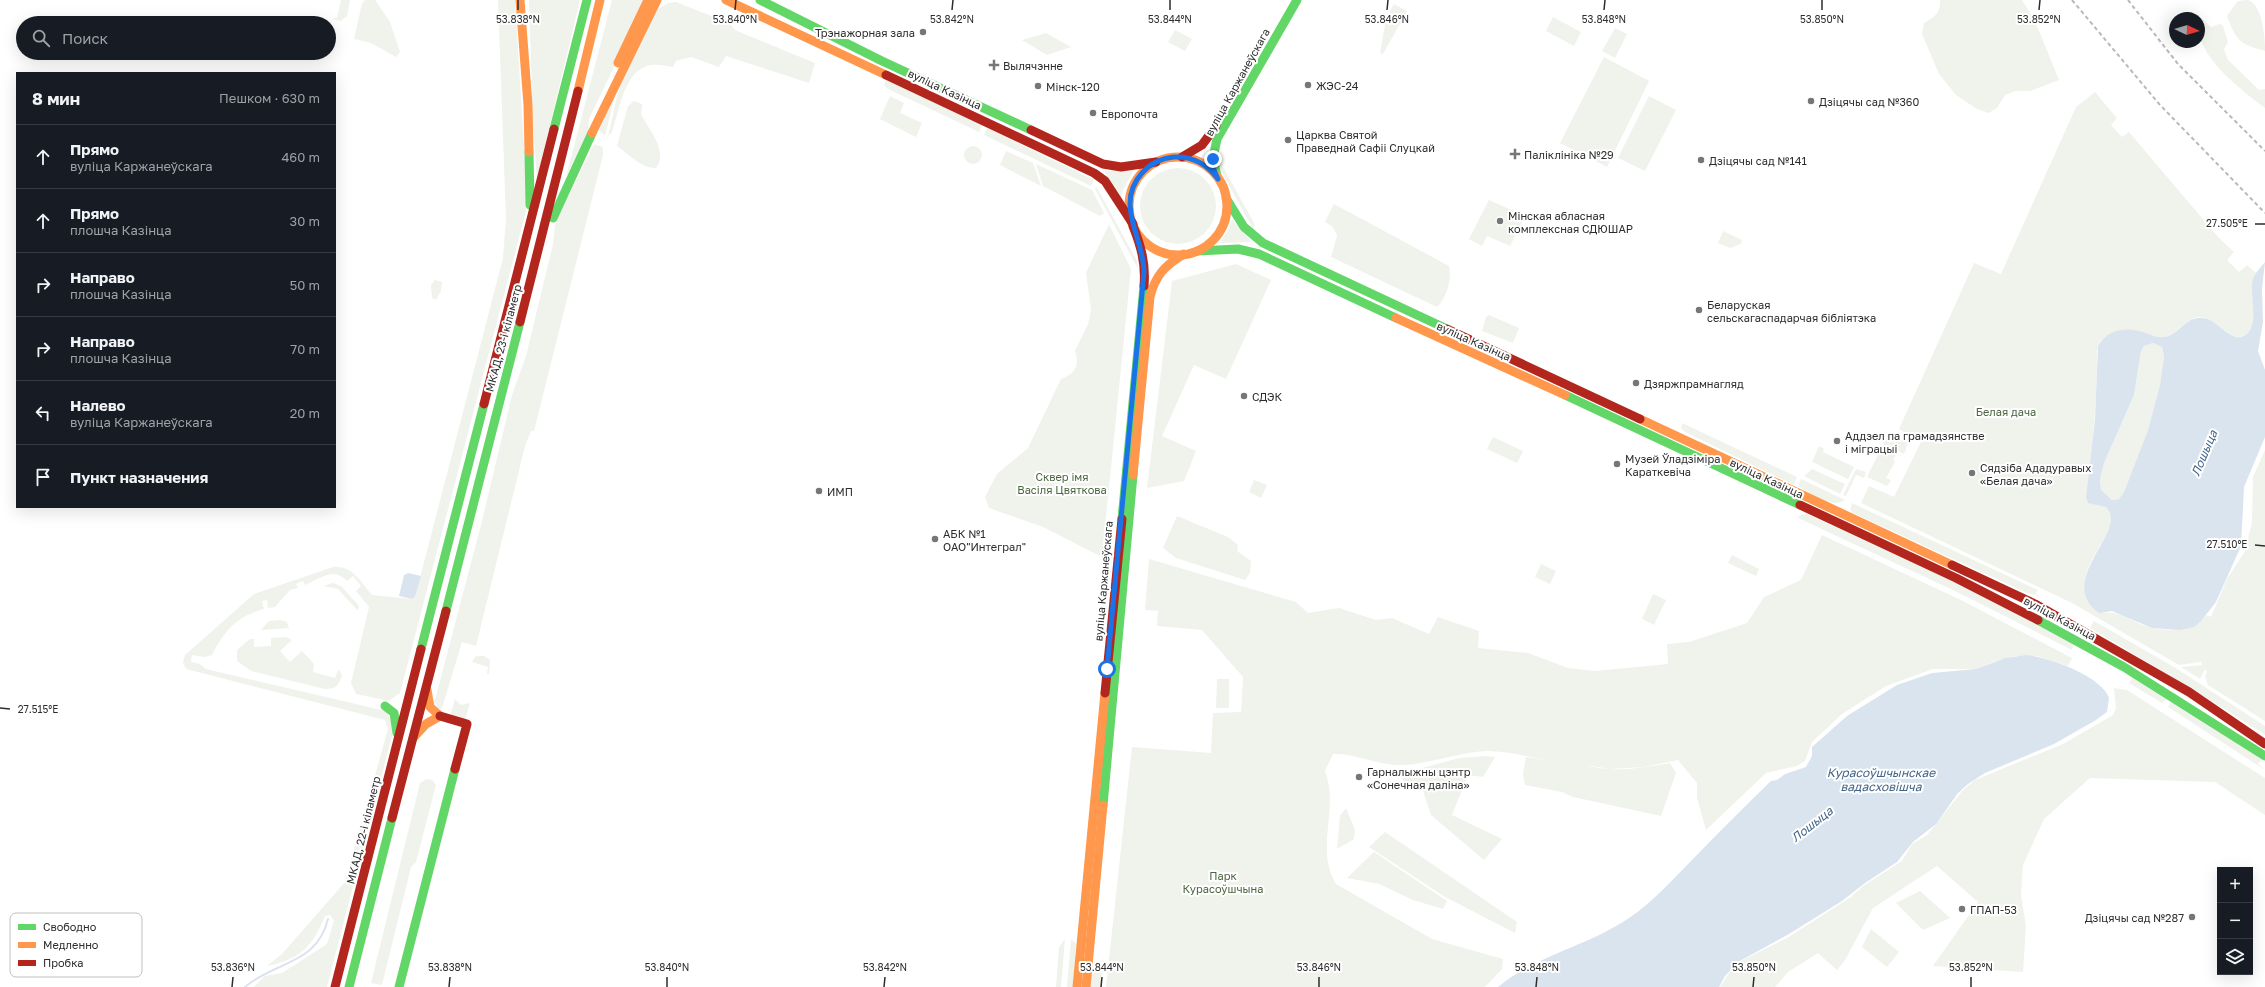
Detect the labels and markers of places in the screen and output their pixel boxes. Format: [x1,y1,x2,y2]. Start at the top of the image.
place label: Трэнажорная зала [815,26,915,39]
marker: Трэнажорная зала [918,27,928,37]
marker: Вылячэнне [988,59,1000,71]
place label: Вылячэнне [1003,59,1063,72]
place label: ЖЭС-24 [1316,79,1359,92]
place label: Мінск-120 [1046,80,1100,93]
marker: ЖЭС-24 [1303,80,1313,90]
marker: Мінск-120 [1033,81,1043,91]
place label: Дзіцячы сад №360 [1819,95,1919,108]
marker: Дзіцячы сад №360 [1806,96,1816,106]
place label: Европочта [1101,107,1158,120]
marker: Европочта [1088,108,1098,118]
place label: Царква Святой Праведнай Сафіі Слуцкай [1296,128,1435,154]
marker: Царква Святой Праведнай Сафіі Слуцкай [1283,135,1293,145]
marker: Паліклініка №29 [1509,148,1521,160]
place label: Паліклініка №29 [1524,148,1614,161]
place label: Дзіцячы сад №141 [1709,154,1807,167]
marker: Дзіцячы сад №141 [1696,155,1706,165]
place label: Мінская абласная комплексная СДЮШАР [1508,209,1633,235]
marker: Мінская абласная комплексная СДЮШАР [1495,216,1505,226]
place label: Беларуская сельскагаспадарчая бібліятэка [1707,298,1876,324]
marker: Беларуская сельскагаспадарчая бібліятэка [1694,305,1704,315]
place label: Дзяржпрамнагляд [1644,377,1744,390]
marker: Дзяржпрамнагляд [1631,378,1641,388]
place label: СДЭК [1252,390,1283,403]
marker: СДЭК [1239,391,1249,401]
place label: Аддзел па грамадзянстве і міграцыі [1845,429,1985,455]
marker: Аддзел па грамадзянстве і міграцыі [1832,436,1842,446]
place label: Музей Ўладзіміра Караткевіча [1625,452,1720,478]
marker: Музей Ўладзіміра Караткевіча [1612,459,1622,469]
place label: Сядзіба Ададуравых «Белая дача» [1980,461,2091,487]
marker: Сядзіба Ададуравых «Белая дача» [1967,468,1977,478]
place label: ИМП [827,485,853,498]
marker: ИМП [814,486,824,496]
place label: АБК №1 ОАО"Интеграл" [943,527,1026,553]
marker: АБК №1 ОАО"Интеграл" [930,534,940,544]
place label: Гарналыжны цэнтр «Сонечная даліна» [1367,765,1471,791]
marker: Гарналыжны цэнтр «Сонечная даліна» [1354,772,1364,782]
place label: ГПАП-53 [1970,903,2017,916]
marker: ГПАП-53 [1957,904,1967,914]
place label: Дзіцячы сад №287 [2085,911,2184,924]
marker: Дзіцячы сад №287 [2187,912,2197,922]

